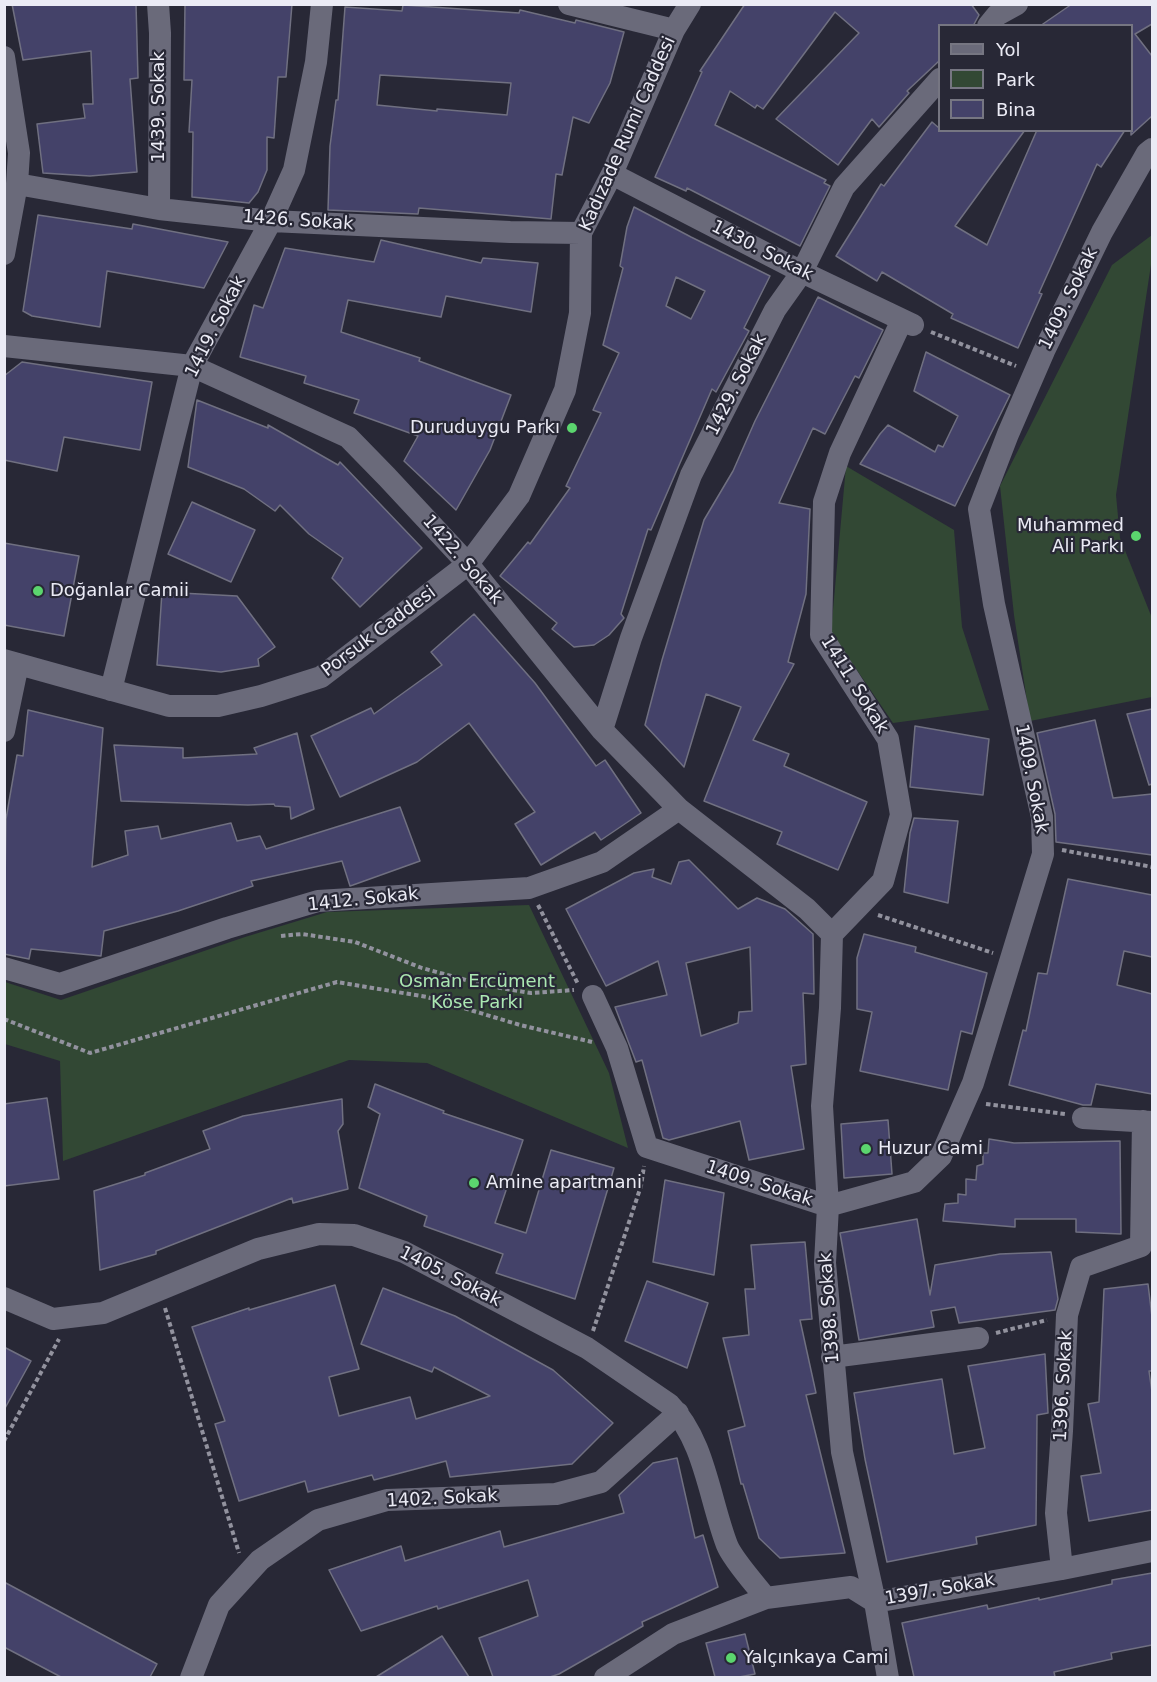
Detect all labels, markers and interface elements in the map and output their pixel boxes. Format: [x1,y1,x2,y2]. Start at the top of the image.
legend [938,24,1133,132]
street label: Kadızade Rumi Caddesi [575,33,681,235]
text: Yol [996,39,1021,60]
street label: 1439. Sokak [148,51,170,163]
text: Park [996,69,1035,90]
text: Bina [996,99,1036,120]
street label: 1426. Sokak [242,206,354,236]
street label: 1430. Sokak [708,216,816,286]
street label: 1409. Sokak [1035,244,1103,354]
street label: 1419. Sokak [181,273,251,381]
street label: 1429. Sokak [702,331,772,439]
place label: Duruduygu Parkı [410,417,560,439]
marker: Duruduygu Parkı [565,421,579,435]
street label: 1422. Sokak [417,511,507,609]
place label: Muhammed Ali Parkı [1017,515,1124,558]
marker: Muhammed Ali Parkı [1129,529,1143,543]
place label: Doğanlar Camii [50,580,189,602]
street label: Porsuk Caddesi [318,582,440,682]
marker: Doğanlar Camii [31,584,45,598]
street label: 1411. Sokak [815,632,893,738]
street label: 1409. Sokak [1010,722,1052,836]
street label: 1412. Sokak [307,883,419,917]
park label: Osman Ercüment Köse Parkı [399,971,555,1014]
place label: Huzur Cami [878,1138,983,1160]
marker: Huzur Cami [859,1142,873,1156]
street label: 1409. Sokak [703,1157,815,1211]
place label: Amine apartmani [486,1172,642,1194]
marker: Amine apartmani [467,1176,481,1190]
street label: 1405. Sokak [396,1242,504,1312]
street label: 1398. Sokak [815,1252,845,1364]
street label: 1396. Sokak [1050,1330,1078,1442]
street label: 1402. Sokak [386,1485,498,1513]
street label: 1397. Sokak [883,1570,997,1610]
place label: Yalçınkaya Cami [743,1647,889,1669]
marker: Yalçınkaya Cami [724,1651,738,1665]

